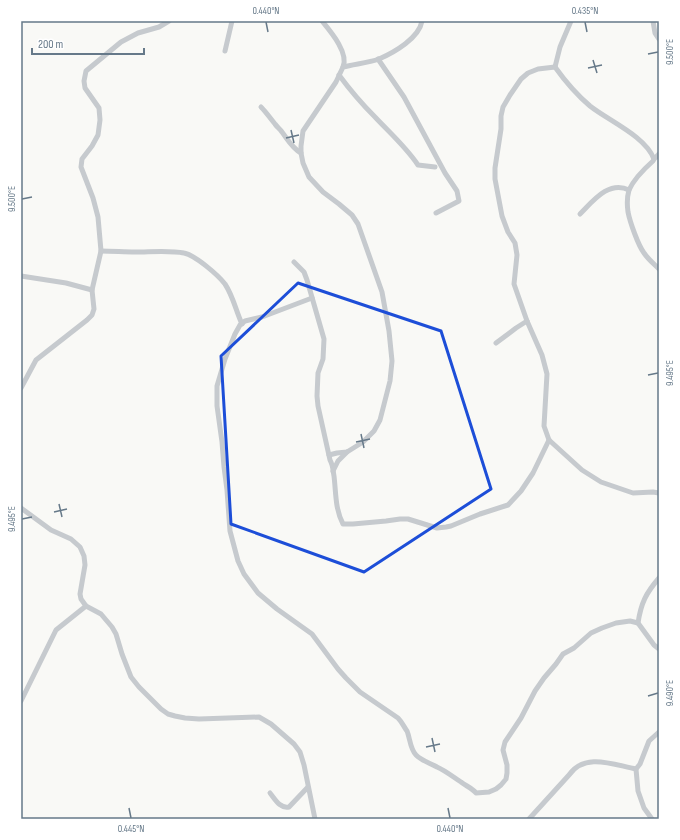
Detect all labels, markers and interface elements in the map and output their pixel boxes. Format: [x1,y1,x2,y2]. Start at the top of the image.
text: 0.440°N [253,5,279,17]
text: 0.435°N [572,5,598,17]
scale bar [32,30,144,56]
text: 200 m [38,37,64,52]
text: 9.500°E [664,39,676,65]
text: 9.500°E [6,186,18,212]
text: 9.495°E [664,360,676,386]
text: 9.495°E [6,506,18,532]
text: 9.490°E [664,680,676,706]
text: 0.445°N [118,823,144,835]
text: 0.440°N [437,823,463,835]

